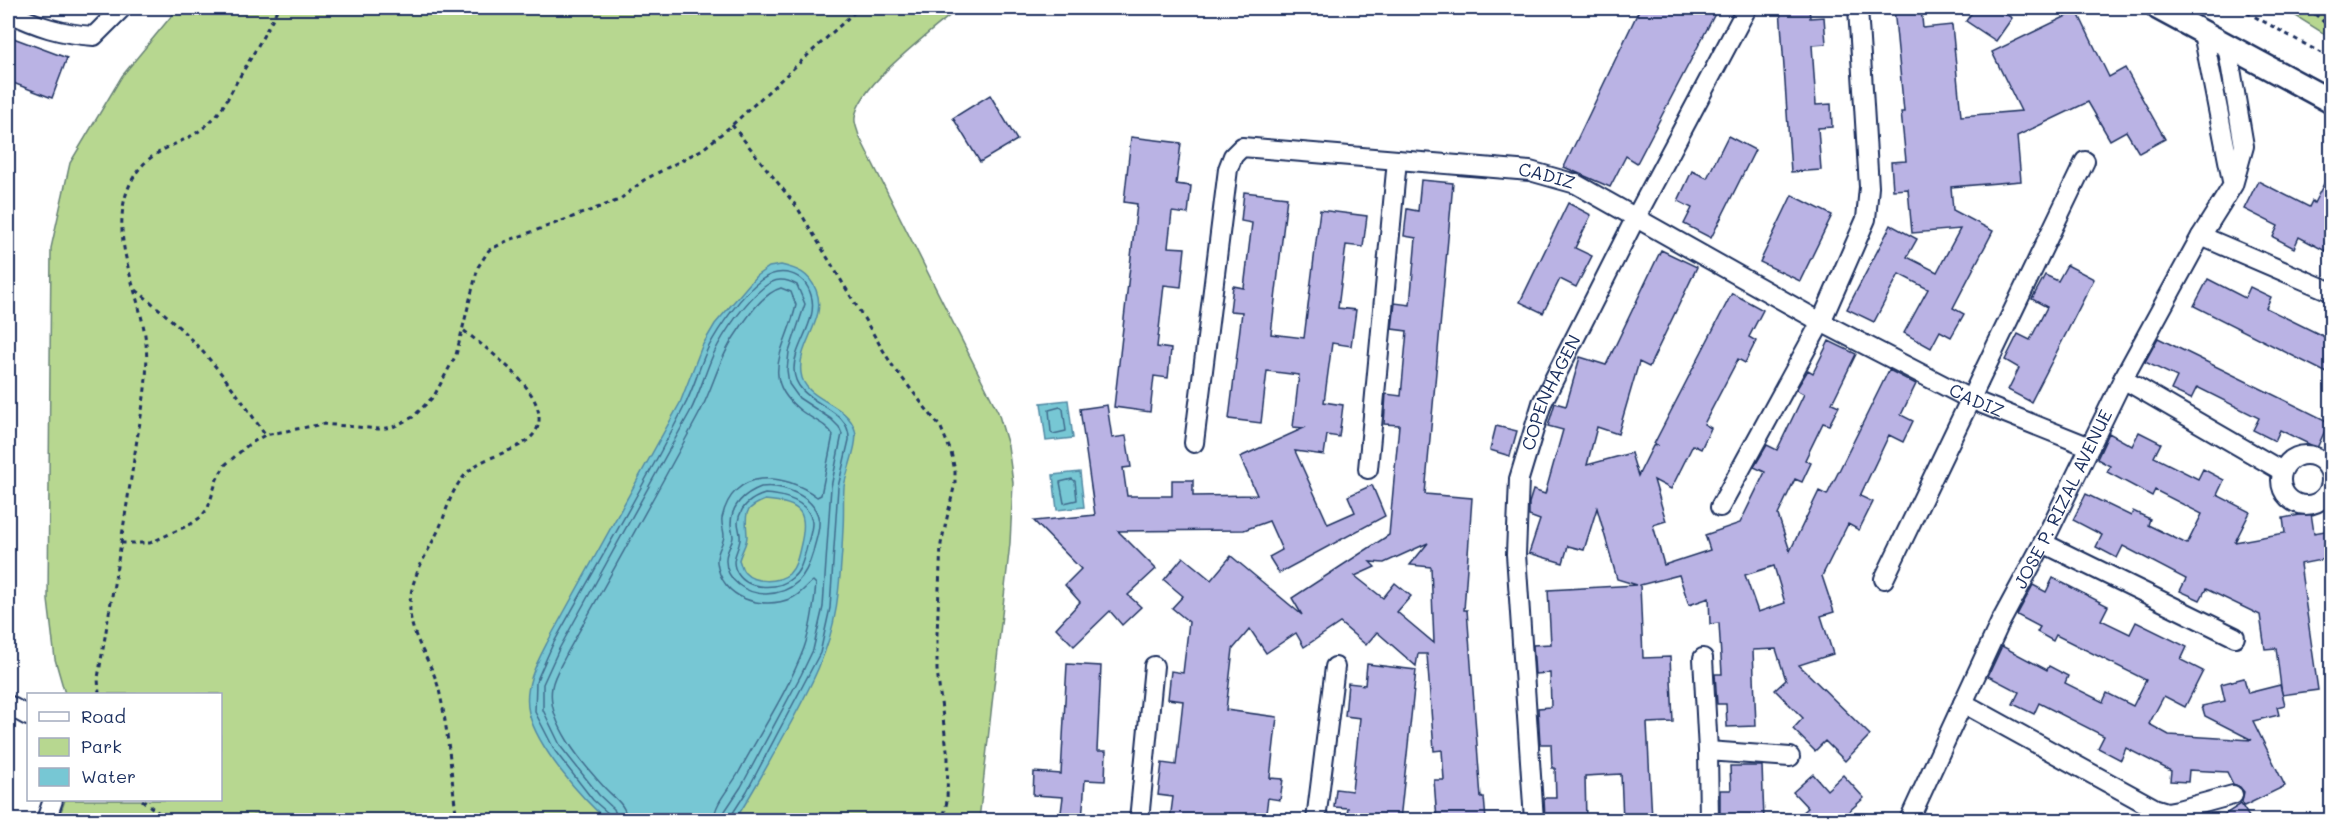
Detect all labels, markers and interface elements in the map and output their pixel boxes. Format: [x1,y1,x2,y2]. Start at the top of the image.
street label: CADIZ [1518,157,1578,194]
street label: COPENHAGEN [1515,330,1586,453]
street label: CADIZ [1945,377,2008,422]
street label: JOSE P. RIZAL AVENUE [2008,405,2117,593]
legend [27,693,222,801]
text: Road [81,704,126,728]
text: Park [81,734,122,758]
text: Water [81,764,136,788]

